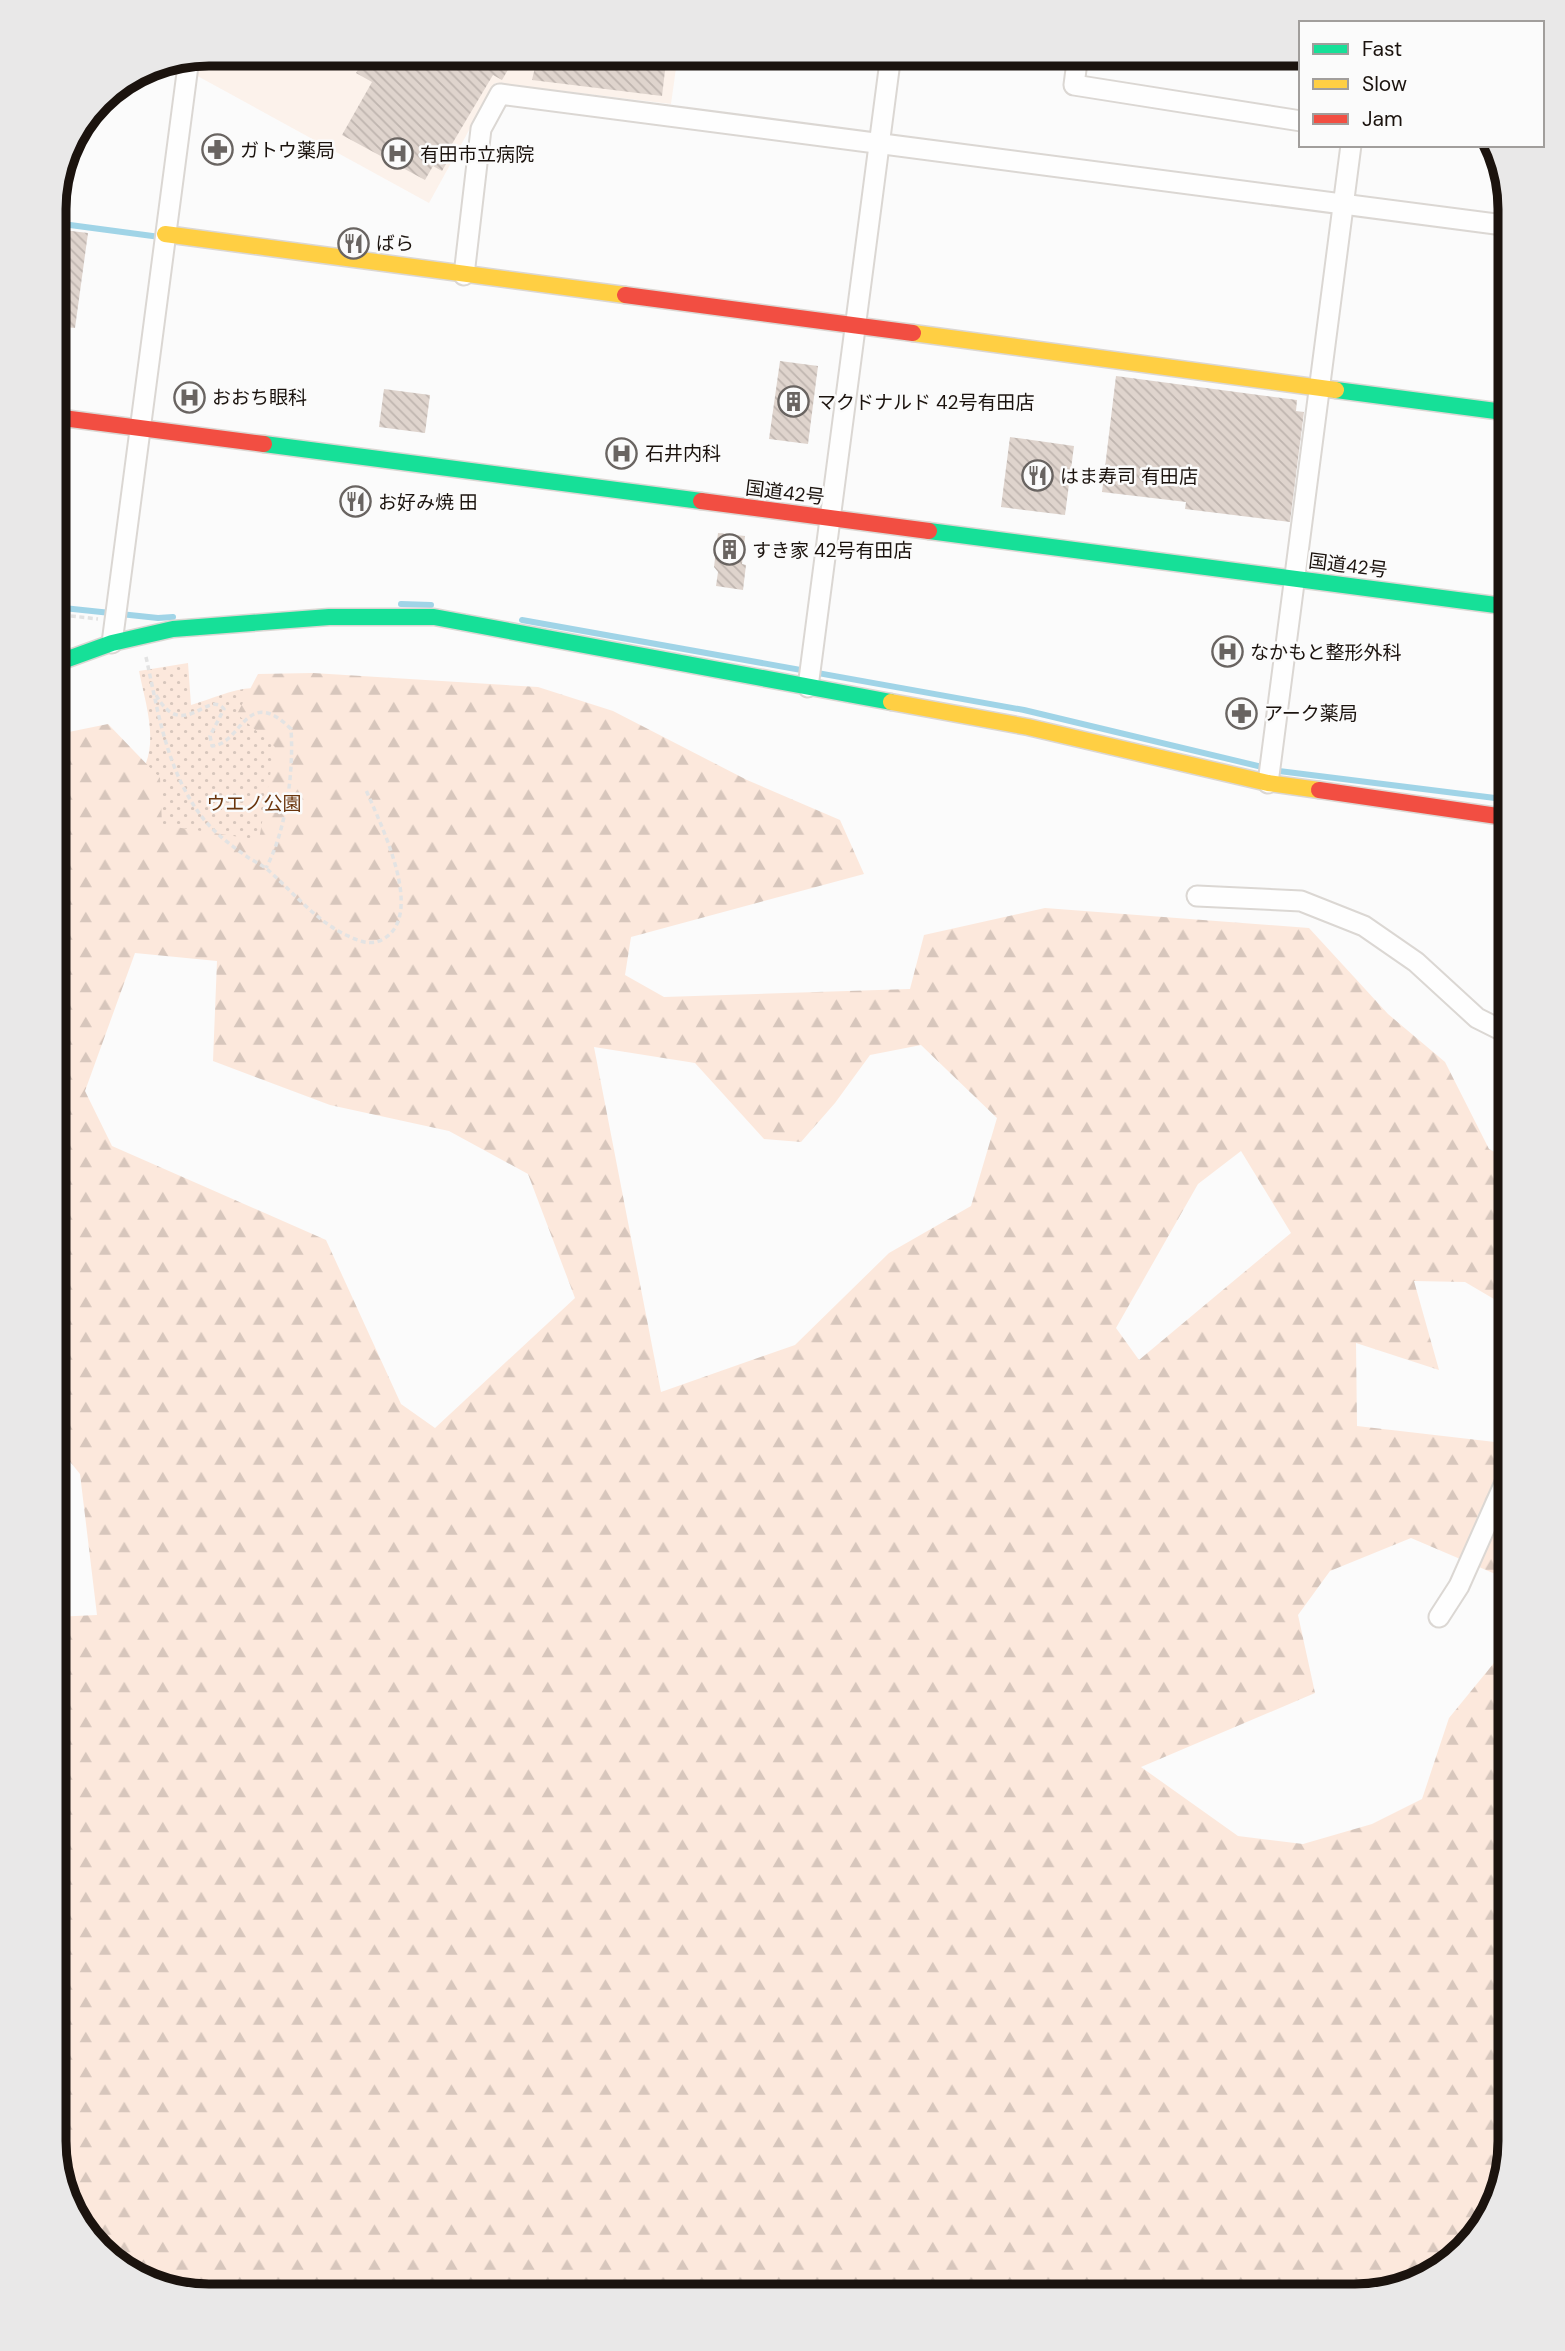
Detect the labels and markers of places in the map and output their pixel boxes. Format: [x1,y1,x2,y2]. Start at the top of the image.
pharmacy icon: ガトウ薬局 [200,133,234,167]
hospital icon: 有田市立病院 [380,137,414,171]
place label: ガトウ薬局 [240,138,335,163]
place label: 有田市立病院 [420,142,534,167]
restaurant icon: ばら [336,226,370,260]
place label: ばら [376,231,414,256]
hospital icon: おおち眼科 [172,380,206,414]
place label: おおち眼科 [212,385,307,410]
building icon: マクドナルド 42号有田店 [777,385,811,419]
place label: マクドナルド 42号有田店 [817,390,1035,415]
hospital icon: 石井内科 [605,436,639,470]
place label: 石井内科 [645,441,721,466]
restaurant icon: はま寿司 有田店 [1020,459,1054,493]
place label: はま寿司 有田店 [1060,464,1198,489]
restaurant icon: お好み焼 田 [338,485,372,519]
place label: お好み焼 田 [378,490,478,515]
building icon: すき家 42号有田店 [712,533,746,567]
place label: すき家 42号有田店 [752,538,913,563]
hospital icon: なかもと整形外科 [1210,635,1244,669]
place label: なかもと整形外科 [1250,640,1402,665]
pharmacy icon: アーク薬局 [1224,696,1258,730]
place label: アーク薬局 [1264,701,1358,726]

